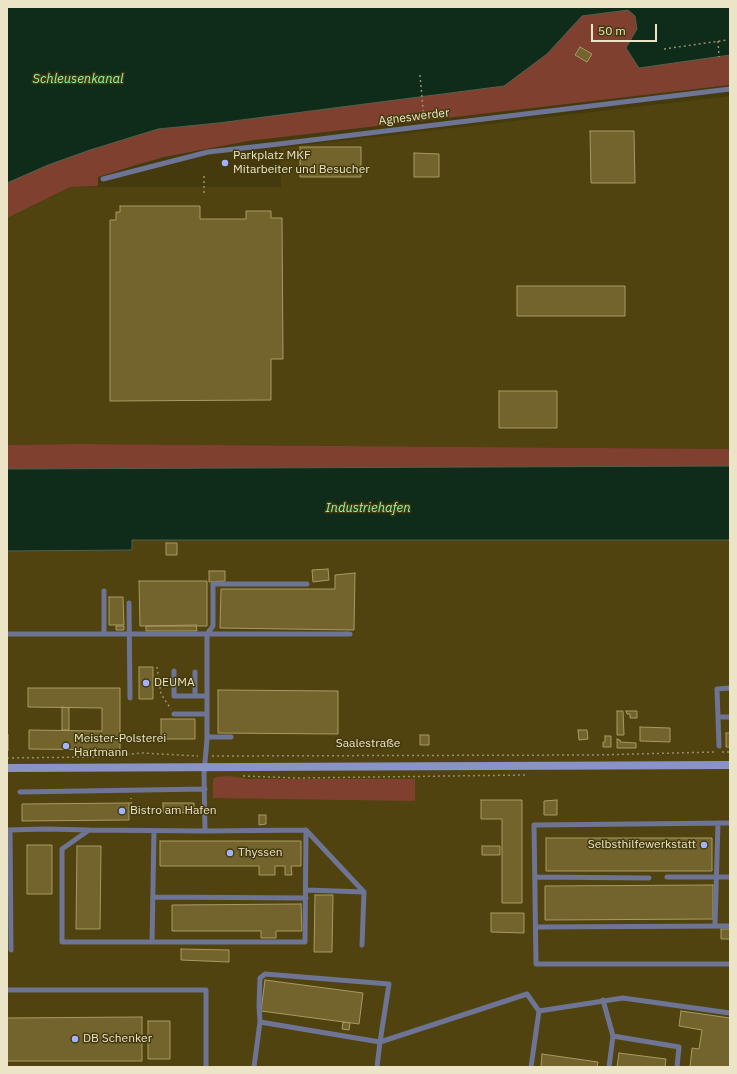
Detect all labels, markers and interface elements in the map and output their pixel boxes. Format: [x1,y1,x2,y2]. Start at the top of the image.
scale bar [593,16,659,42]
text: 50 m [598,23,626,38]
water label: Schleusenkanal [32,71,124,87]
street label: Agneswerder [378,106,450,128]
place label: Parkplatz MKF Mitarbeiter und Besucher [233,149,370,177]
marker: Parkplatz MKF Mitarbeiter und Besucher [220,158,230,168]
water label: Industriehafen [326,500,410,516]
place label: DEUMA [154,676,195,690]
marker: DEUMA [141,678,151,688]
place label: Meister-Polsterei Hartmann [74,732,166,760]
street label: Saalestraße [336,737,400,751]
marker: Meister-Polsterei Hartmann [61,741,71,751]
place label: Bistro am Hafen [130,804,217,818]
marker: Bistro am Hafen [117,806,127,816]
place label: Selbsthilfewerkstatt [588,838,696,852]
marker: Selbsthilfewerkstatt [699,840,709,850]
place label: Thyssen [238,846,283,860]
marker: Thyssen [225,848,235,858]
place label: DB Schenker [83,1032,152,1046]
marker: DB Schenker [70,1034,80,1044]

